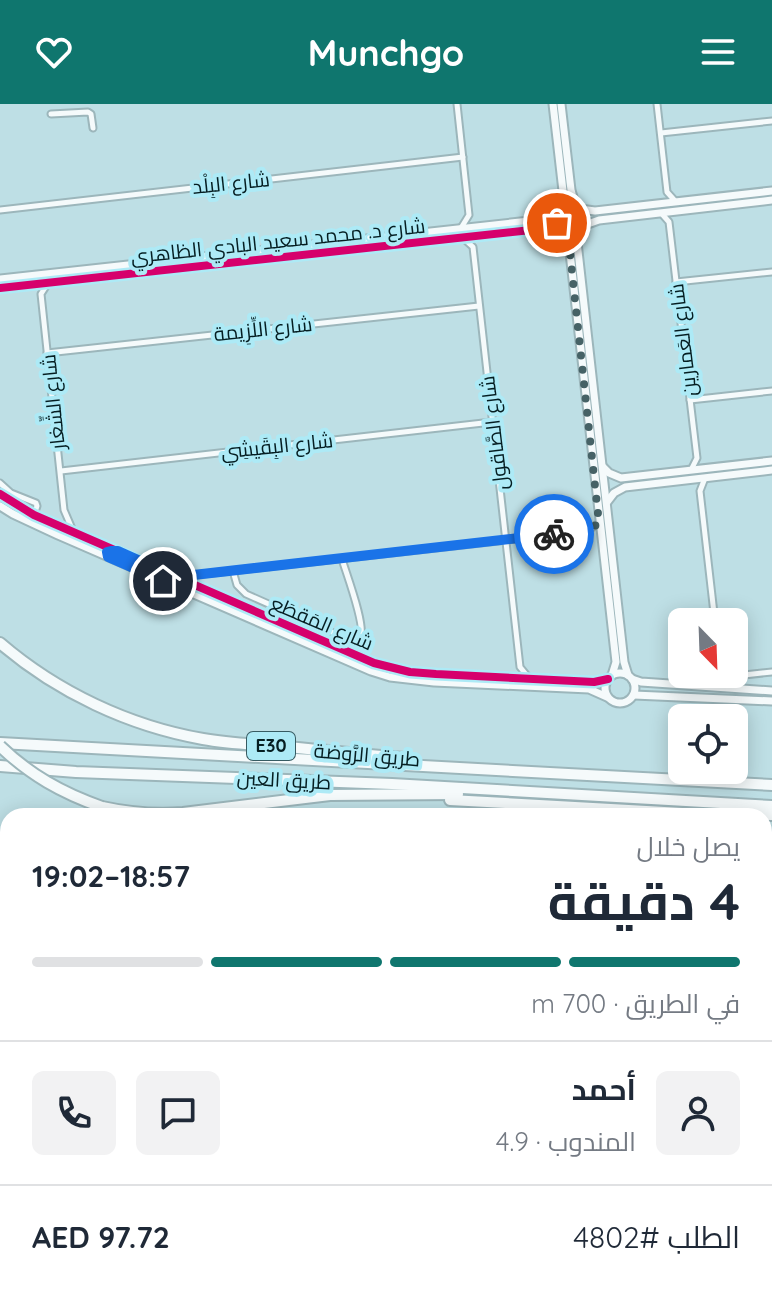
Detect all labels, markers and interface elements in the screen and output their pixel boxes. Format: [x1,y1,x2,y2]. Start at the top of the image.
icon: heart [32,30,76,74]
text: Munchgo [308,30,464,75]
icon: menu [696,30,740,74]
street label: شارع البِلْد [191,166,271,201]
pin [523,189,591,257]
icon: bag [535,201,579,245]
street label: شارع د. محمد سعيد البادي الظاهري [129,213,427,272]
street label: شارع العَمارين [663,282,704,398]
street label: شارع اللِّزِيمة [212,310,314,348]
street label: شارع الشِّغار [32,353,72,453]
street label: شارع الصَّاقول [474,374,515,492]
street label: شارع البِقَيشِي [220,427,335,467]
courier [514,494,594,574]
icon: bike [532,512,576,556]
pin [129,547,197,615]
icon: home [141,559,185,603]
street label: شارع المَقطَع [266,590,377,657]
north arrow [668,608,748,688]
map controls [668,608,748,784]
button: locate [668,704,748,784]
road number: E30 [247,732,295,760]
street label: طريق الرَّوضة [313,737,421,773]
street label: طريق العين [236,765,332,795]
text: يصل خلال [636,830,740,863]
text: 18:57–19:02 [32,857,190,895]
text: 4 دقيقة [548,868,740,933]
text: في الطريق · 700 m [531,987,740,1020]
text: أحمد [572,1070,636,1108]
button: phone [32,1071,116,1155]
button: chat [136,1071,220,1155]
button: person [656,1071,740,1155]
text: المندوب · 4.9 [496,1125,636,1158]
text: AED 97.72 [32,1218,170,1256]
text: الطلب #4802 [573,1218,740,1256]

